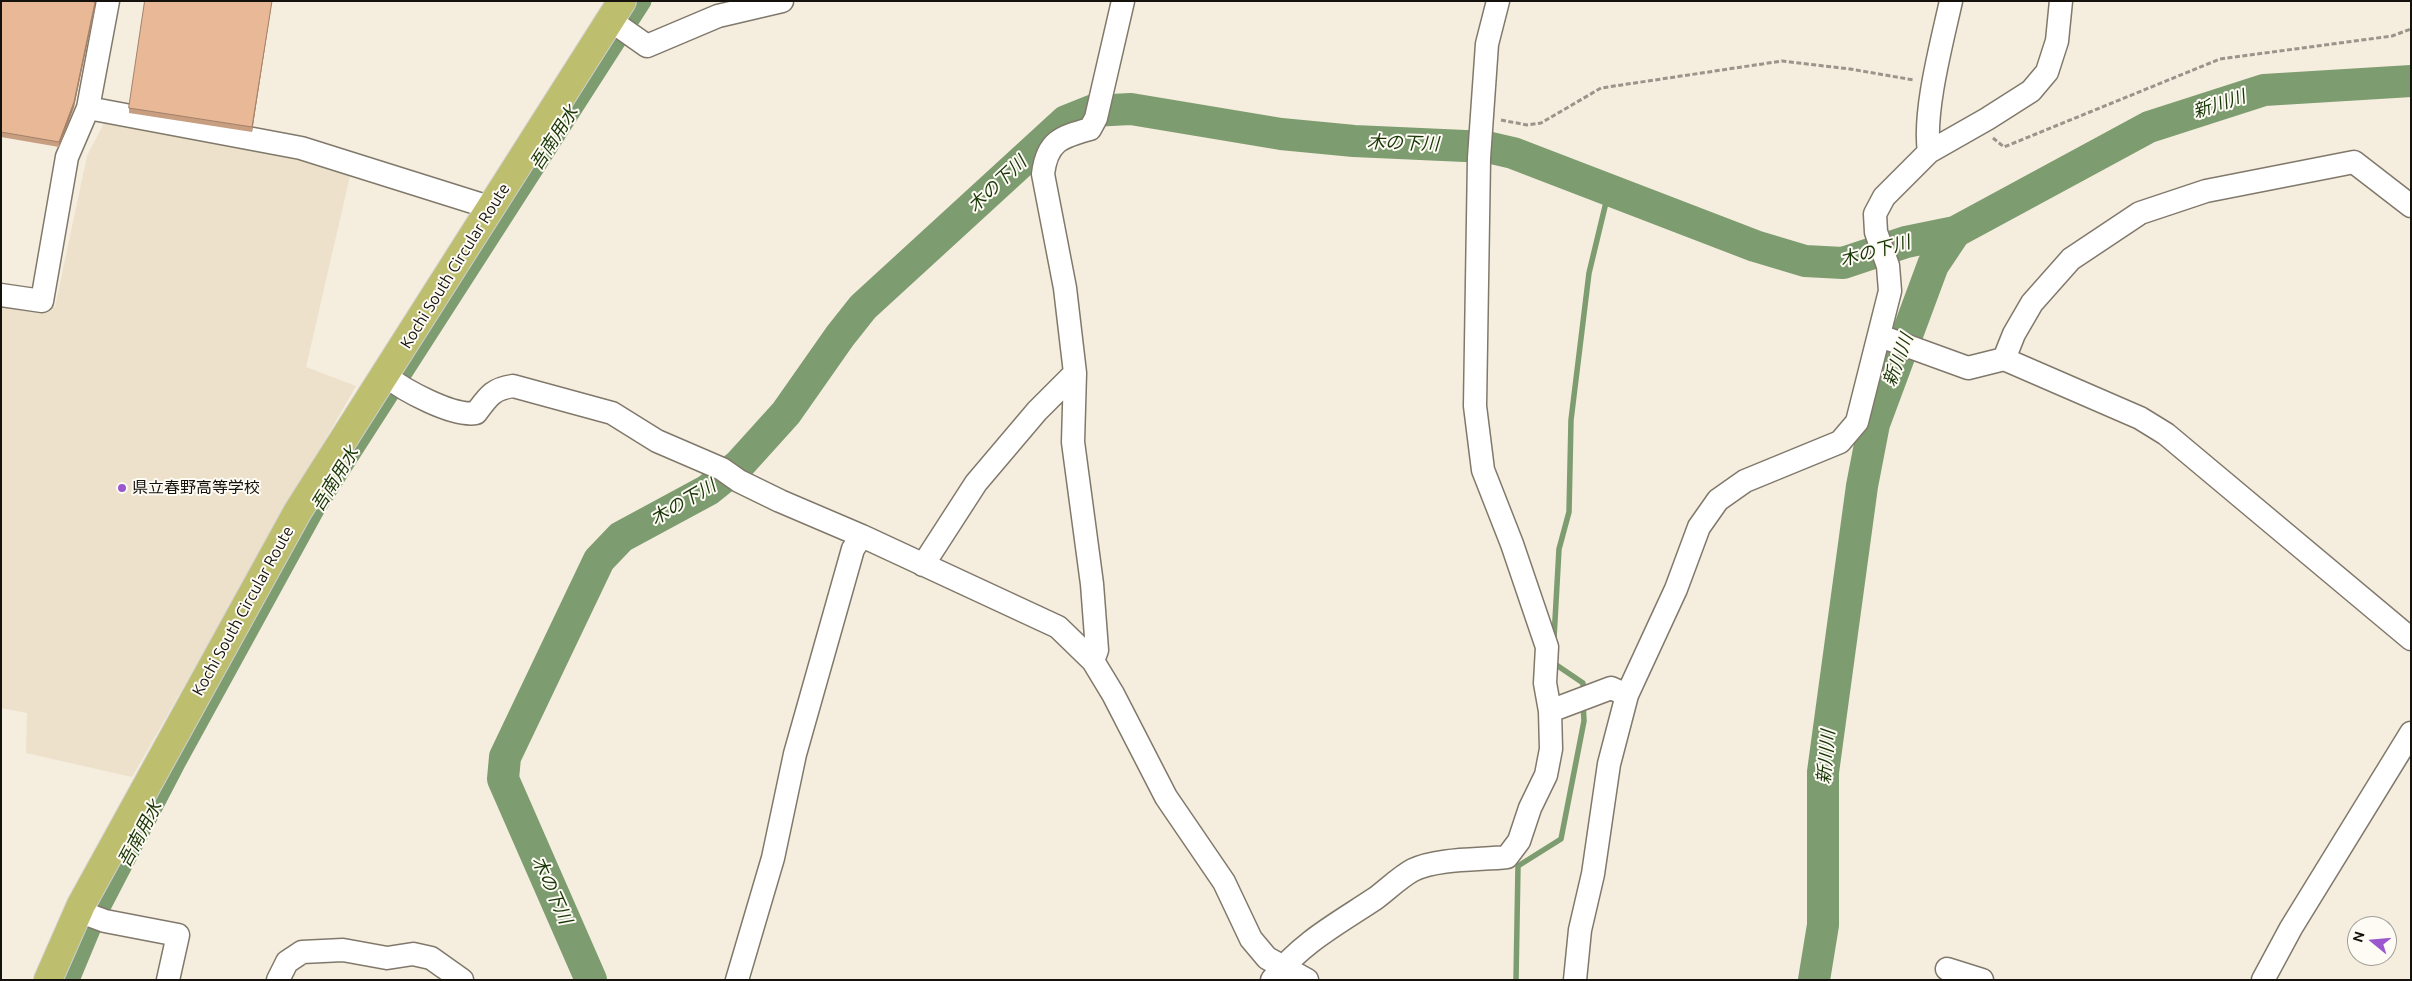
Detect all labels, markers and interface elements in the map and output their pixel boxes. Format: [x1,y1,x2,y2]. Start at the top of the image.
water label: 新川川 [2190,85,2248,123]
water label: 吾南用水 [525,102,583,174]
water label: 木の下川 [1367,131,1439,155]
water label: 木の下川 [963,152,1031,216]
street label: Kochi South Circular Route [396,180,514,352]
water label: 木の下川 [1837,231,1913,271]
water label: 新川川 [1879,331,1917,389]
water label: 吾南用水 [307,443,363,515]
water label: 木の下川 [646,475,720,529]
place label: 県立春野高等学校 [132,478,260,498]
marker: 県立春野高等学校 [116,482,128,494]
street label: Kochi South Circular Route [188,523,298,699]
water label: 新川川 [1813,729,1839,785]
water label: 吾南用水 [114,797,166,871]
water label: 木の下川 [527,853,577,927]
north arrow [2347,916,2397,966]
text: N [2349,930,2368,944]

